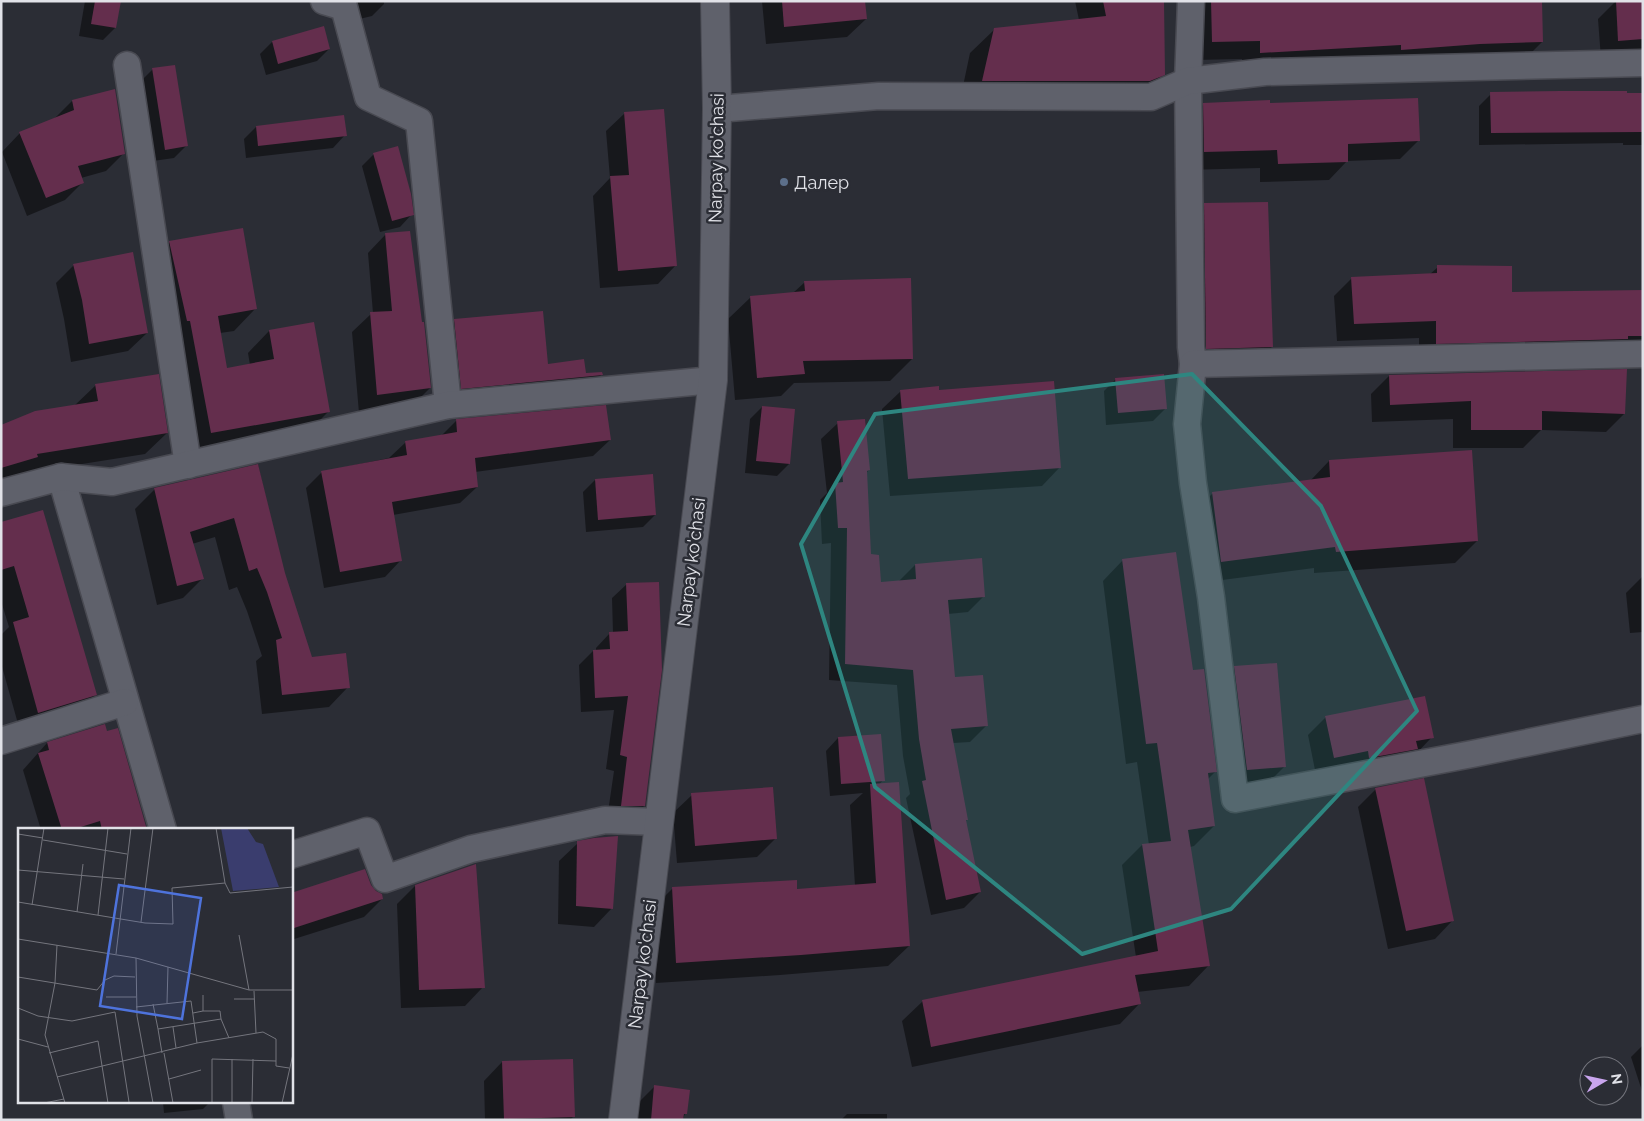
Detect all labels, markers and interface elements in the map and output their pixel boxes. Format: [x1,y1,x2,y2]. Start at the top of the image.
street label: Narpay ko'chasi [704,93,728,223]
place label: Далер [794,172,849,193]
marker: Далер [778,176,790,188]
street label: Narpay ko'chasi [673,496,709,628]
inset map [18,828,292,1104]
street label: Narpay ko'chasi [624,898,660,1030]
north arrow [1579,1056,1629,1106]
text: N [1608,1072,1626,1085]

